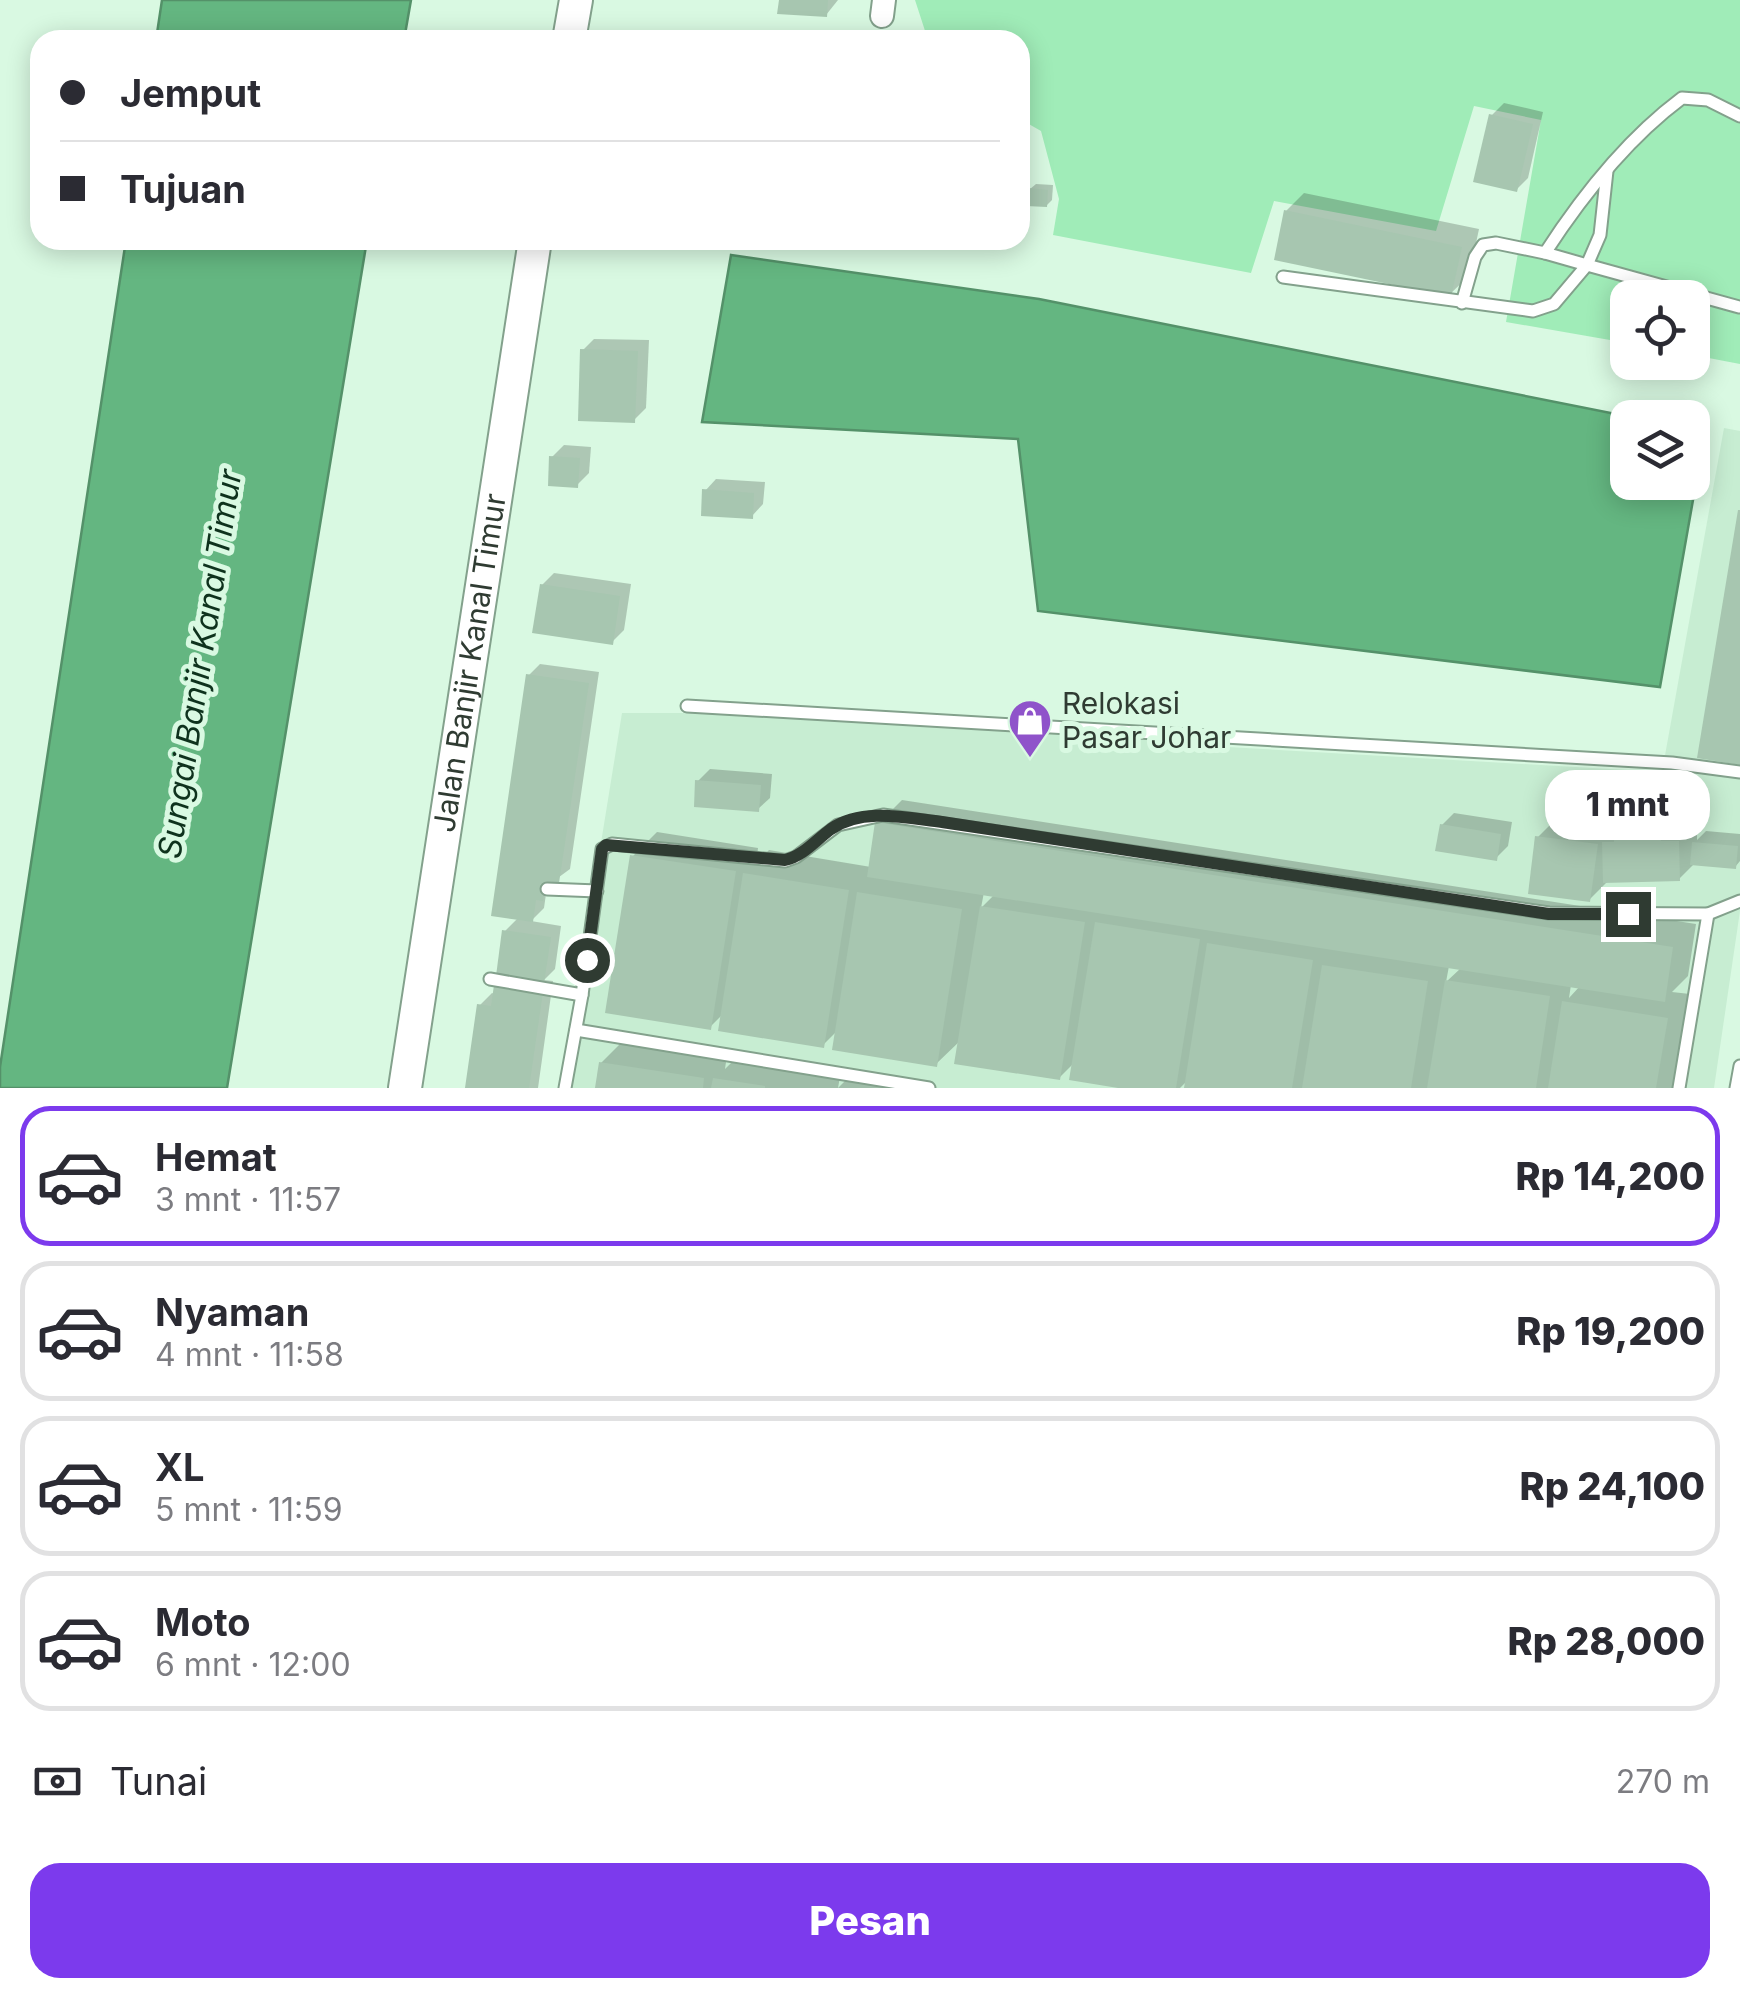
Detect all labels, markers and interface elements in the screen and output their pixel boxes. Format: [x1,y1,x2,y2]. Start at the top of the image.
text: Jemput [120,70,261,116]
text: Tujuan [120,166,246,212]
map controls [1610,280,1710,500]
button: locate [1610,280,1710,380]
button: layers [1610,400,1710,500]
water label: Sungai Banjir Kanal Timur [149,466,250,861]
street label: Jalan Banjir Kanal Timur [425,491,513,835]
place label: Relokasi Pasar Johar [1062,685,1231,755]
shop icon: Relokasi Pasar Johar [1007,698,1053,759]
callout: 1 mnt [1546,769,1710,839]
text: 1 mnt [1586,785,1669,824]
route end [1606,892,1651,937]
route start [565,938,610,983]
icon: car [35,1131,125,1221]
text: Hemat [155,1134,277,1180]
text: Rp 14,200 [1515,1153,1705,1199]
text: 3 mnt · 11:57 [155,1180,341,1219]
icon: car [35,1286,125,1376]
text: Nyaman [155,1289,309,1335]
text: Rp 19,200 [1516,1308,1705,1354]
text: 4 mnt · 11:58 [155,1335,344,1374]
icon: car [35,1441,125,1531]
text: XL [155,1444,205,1490]
text: Rp 24,100 [1520,1463,1705,1509]
text: 5 mnt · 11:59 [155,1490,343,1529]
icon: car [35,1596,125,1686]
text: Moto [155,1599,251,1645]
text: Rp 28,000 [1507,1618,1705,1664]
text: 6 mnt · 12:00 [155,1645,351,1684]
icon: cash [30,1754,85,1809]
text: Tunai [110,1758,207,1804]
text: 270 m [1616,1762,1710,1801]
button: Pesan [30,1863,1710,1978]

